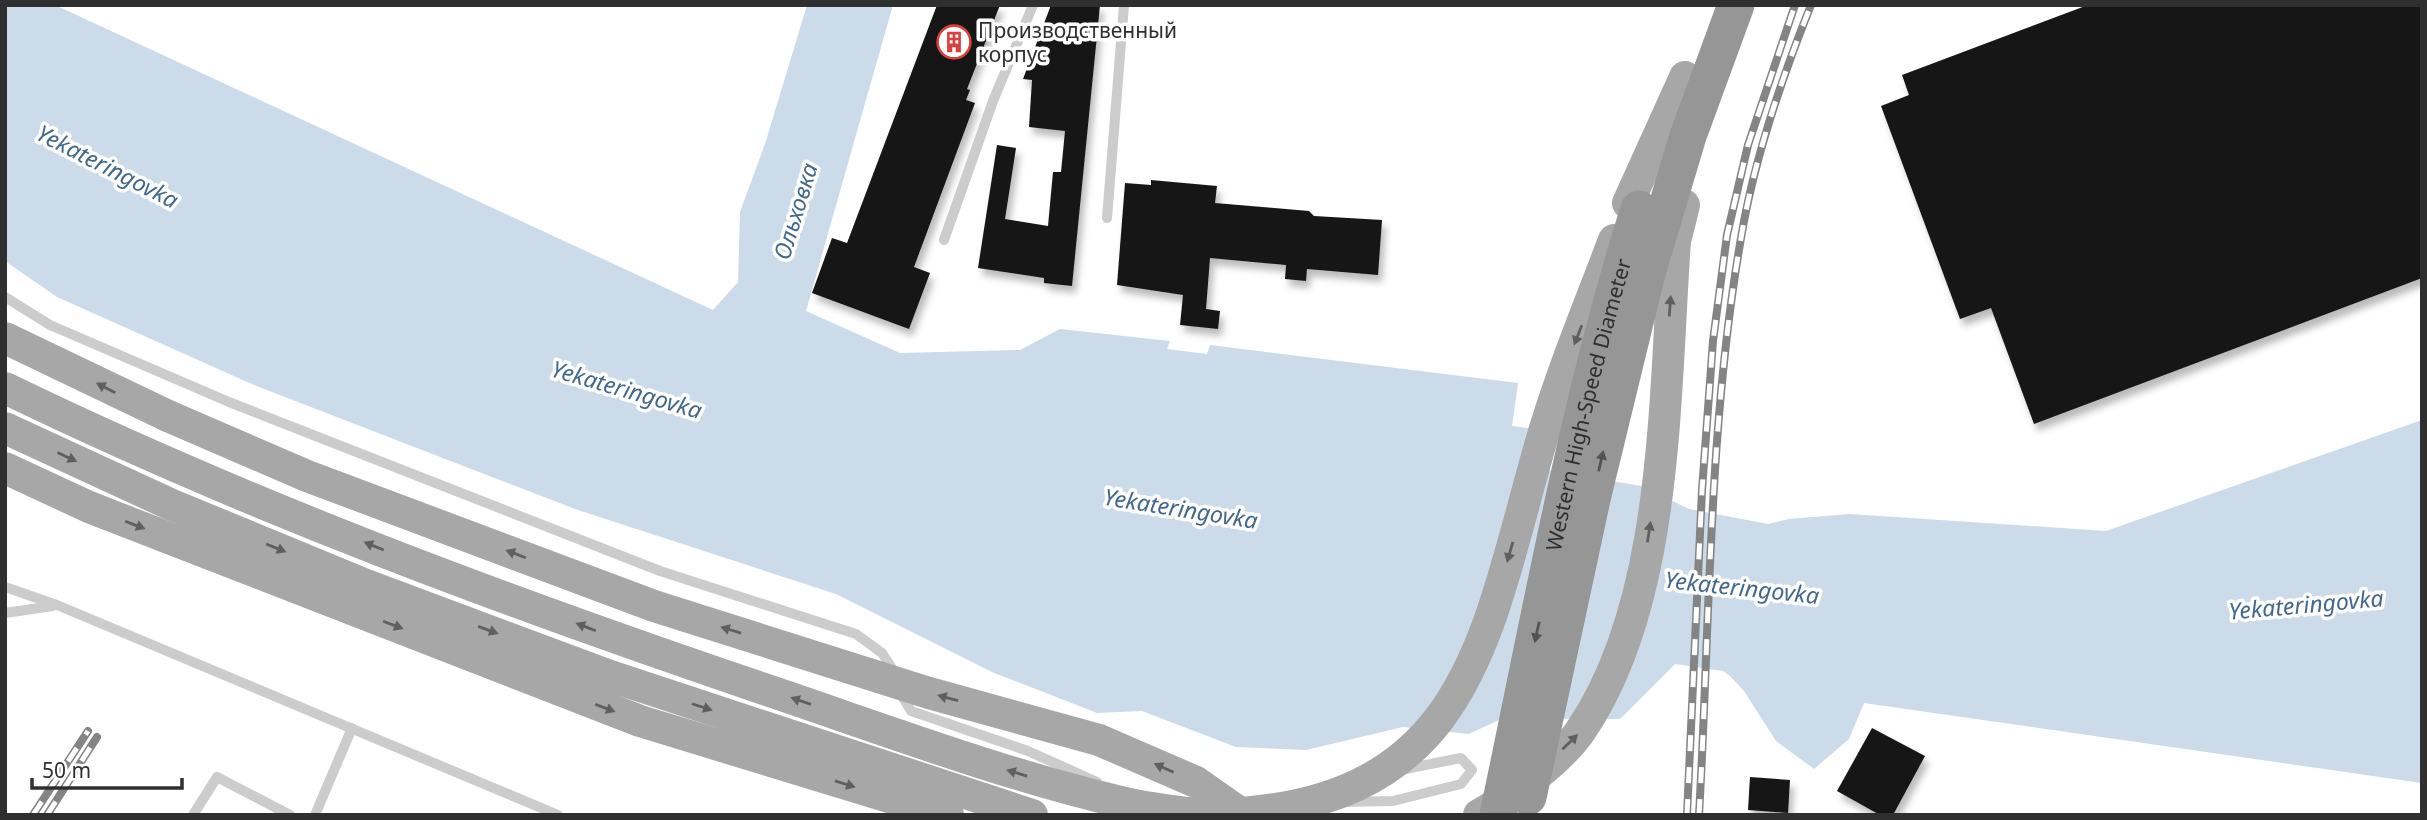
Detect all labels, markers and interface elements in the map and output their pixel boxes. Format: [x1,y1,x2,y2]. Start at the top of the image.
place label: Производственный корпус [978,16,1177,68]
building icon: Производственный корпус [935,23,973,61]
water label: Yekateringovka [32,117,184,215]
water label: Ольховка [765,159,825,263]
street label: Western High-Speed Diameter [1539,255,1637,554]
one-way arrow [1665,294,1676,316]
one-way arrow [1572,325,1583,346]
water label: Yekateringovka [548,352,706,426]
one-way arrow [96,382,116,393]
one-way arrow [1596,450,1607,472]
one-way arrow [57,451,78,462]
water label: Yekateringovka [1102,480,1260,536]
one-way arrow [125,520,146,531]
one-way arrow [1644,521,1655,543]
one-way arrow [363,540,384,551]
one-way arrow [1504,541,1515,563]
one-way arrow [266,542,287,553]
one-way arrow [506,549,527,560]
water label: Yekateringovka [1663,563,1821,611]
water label: Yekateringovka [2227,581,2385,627]
one-way arrow [382,620,403,631]
one-way arrow [576,621,597,632]
one-way arrow [1531,621,1542,643]
one-way arrow [477,625,498,636]
one-way arrow [720,625,741,635]
one-way arrow [937,692,959,703]
one-way arrow [791,695,812,706]
one-way arrow [594,702,615,713]
one-way arrow [692,702,713,712]
one-way arrow [1561,734,1578,750]
scale bar [32,746,182,790]
text: 50 m [42,756,91,784]
one-way arrow [1153,762,1174,773]
one-way arrow [1006,768,1027,778]
one-way arrow [835,779,856,789]

